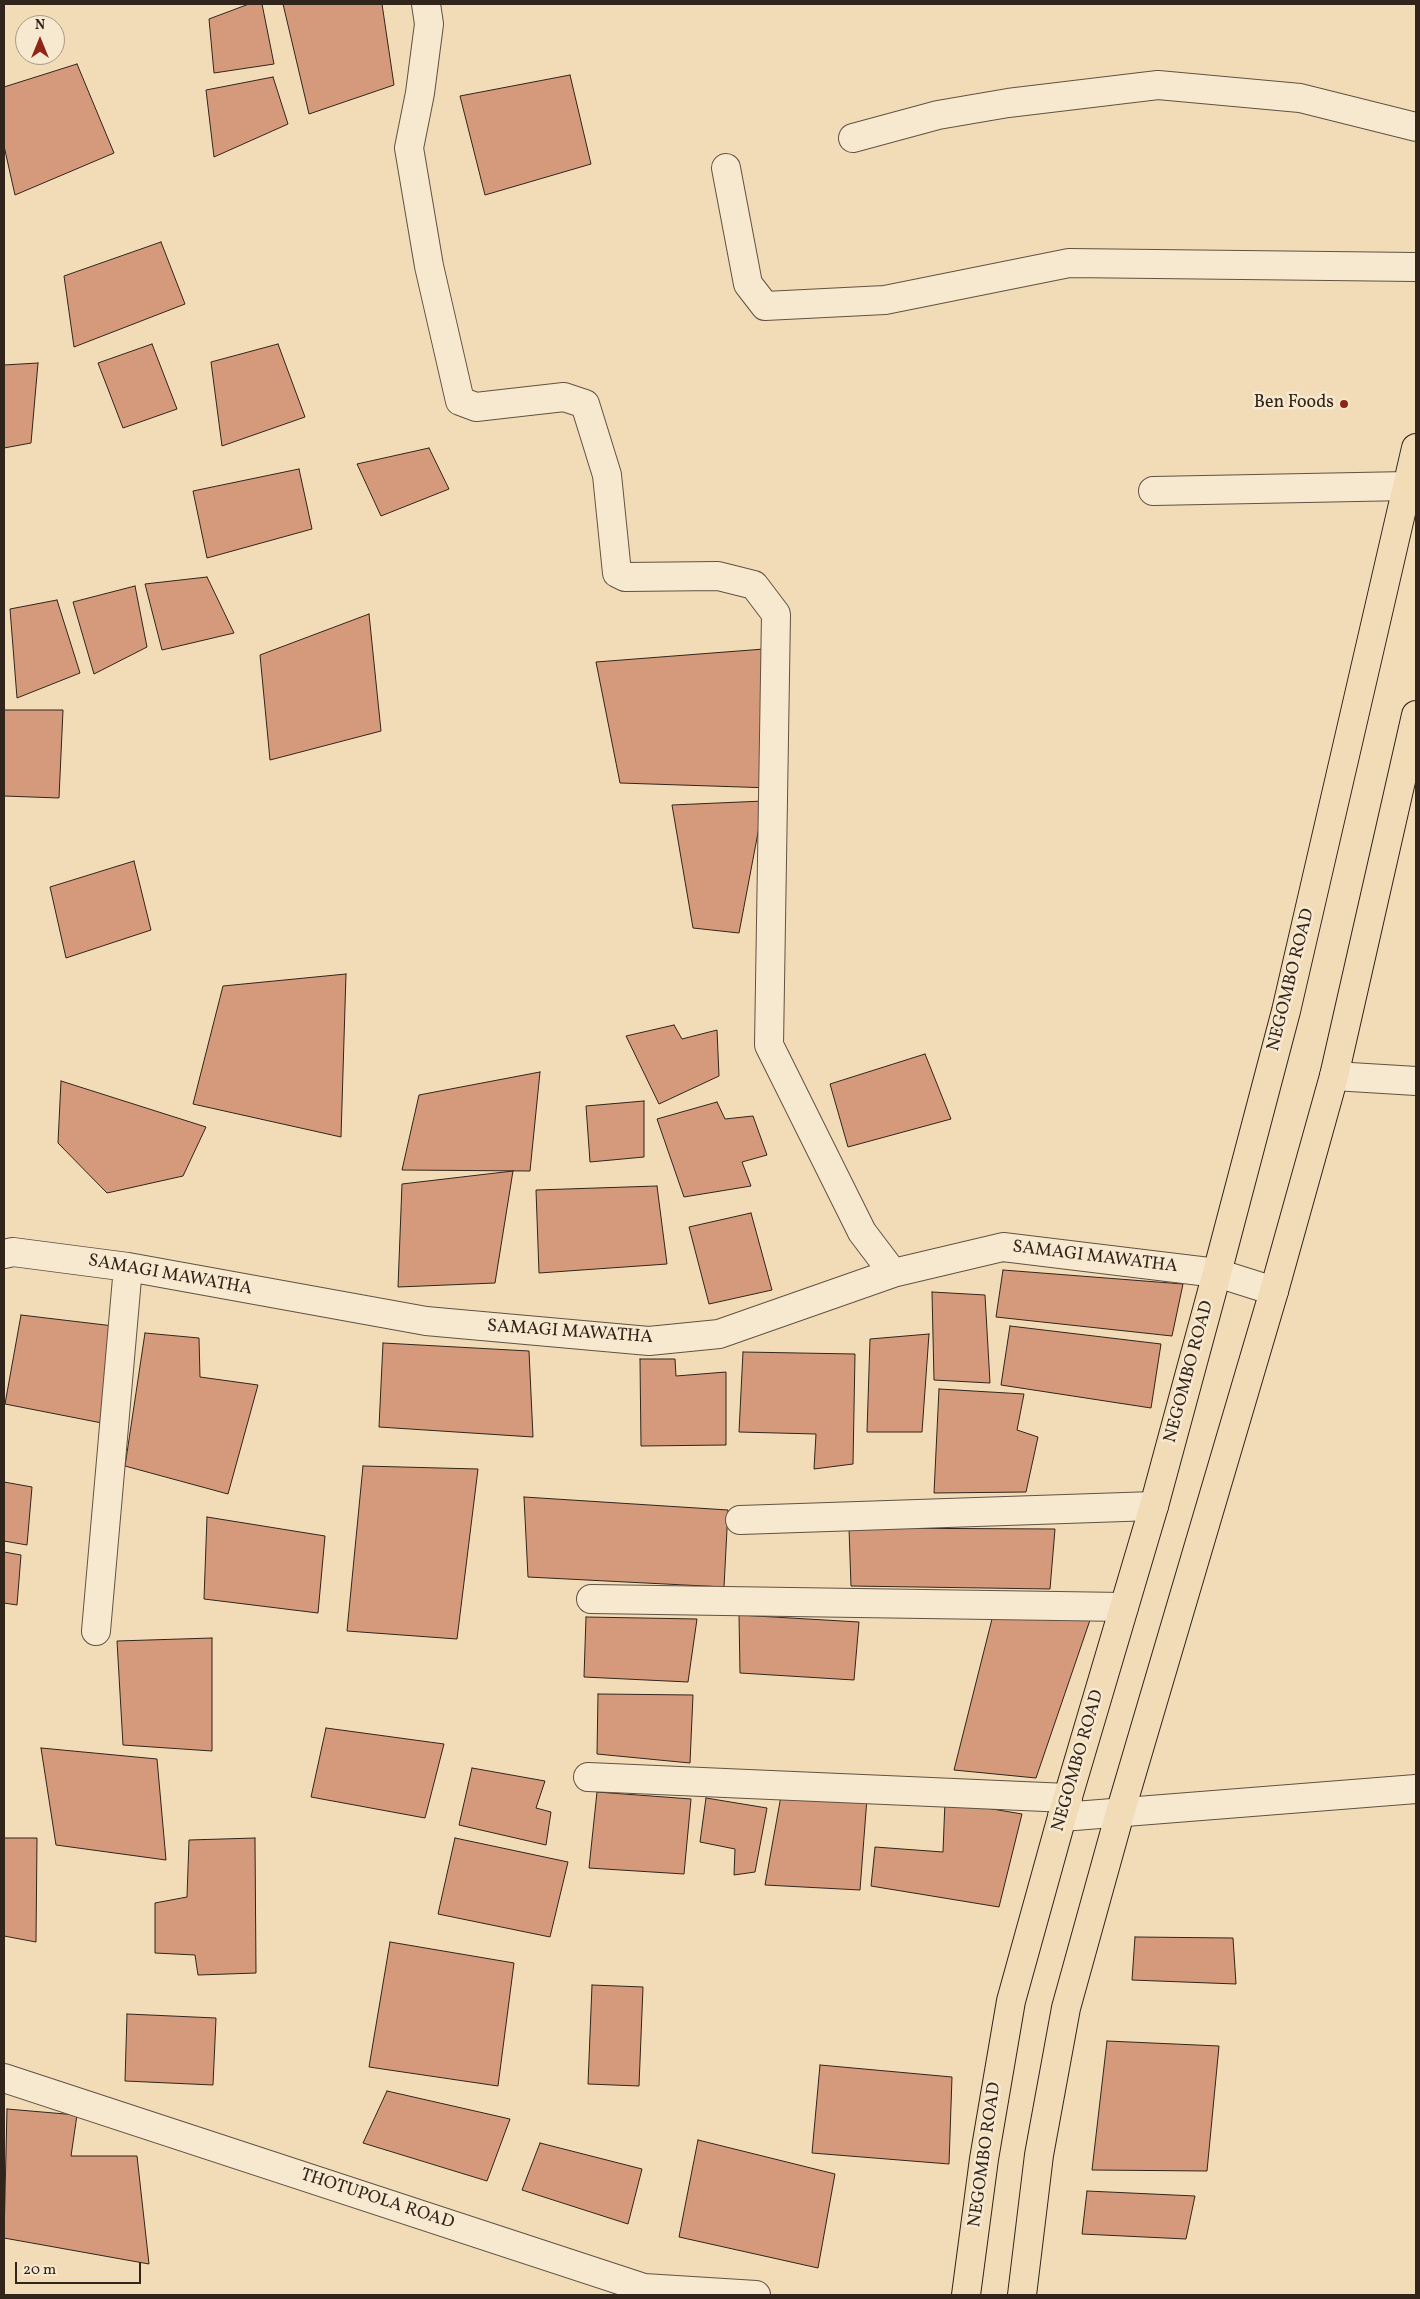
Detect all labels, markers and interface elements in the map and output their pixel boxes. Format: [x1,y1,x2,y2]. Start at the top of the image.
north arrow [15,15,65,65]
text: N [35,16,45,35]
place label: Ben Foods [1254,393,1334,415]
marker: Ben Foods [1338,398,1350,410]
street label: NEGOMBO ROAD [1264,906,1320,1054]
street label: SAMAGI MAWATHA [1011,1237,1179,1279]
street label: SAMAGI MAWATHA [86,1251,254,1301]
street label: NEGOMBO ROAD [1161,1299,1219,1445]
street label: SAMAGI MAWATHA [486,1316,654,1350]
street label: NEGOMBO ROAD [1048,1688,1110,1834]
street label: NEGOMBO ROAD [965,2081,1007,2229]
street label: THOTUPOLA ROAD [297,2165,457,2235]
scale bar [18,2252,144,2284]
text: 20 m [23,2260,56,2281]

